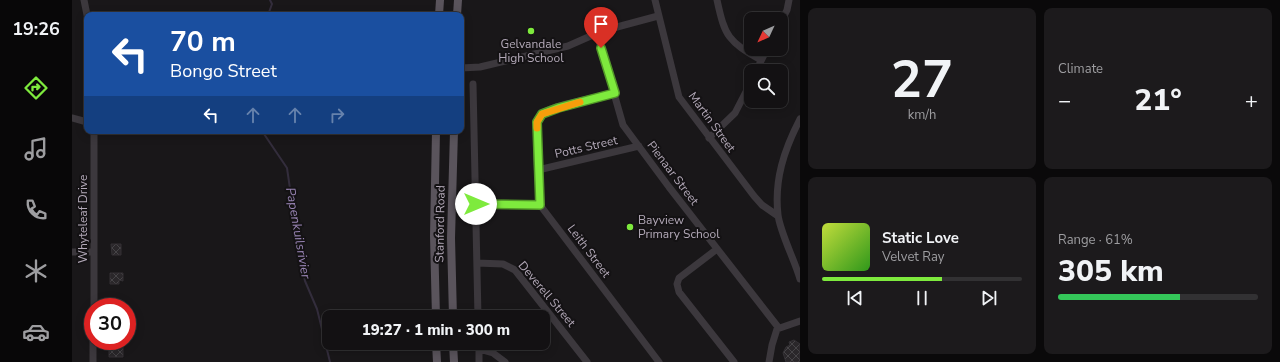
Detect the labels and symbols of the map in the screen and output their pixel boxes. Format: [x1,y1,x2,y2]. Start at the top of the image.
pin [584,7.0,618,48]
north arrow [744,12,788,56]
marker: Gelvandale High School [526,26,536,36]
place label: Gelvandale High School [498,36,564,66]
street label: Martin Street [685,89,740,156]
street label: Potts Street [553,132,620,162]
street label: Pienaar Street [644,138,703,209]
street label: Whyteleaf Drive [75,175,91,263]
position arrow [455,183,497,225]
street label: Stanford Road [431,185,449,263]
water label: Papenkuilsrivier [281,186,315,280]
place label: Bayview Primary School [638,212,720,242]
street label: Leith Street [564,221,615,281]
marker: Bayview Primary School [625,222,635,232]
street label: Deverell Street [515,258,580,331]
speed limit sign: 30 [84,298,136,350]

